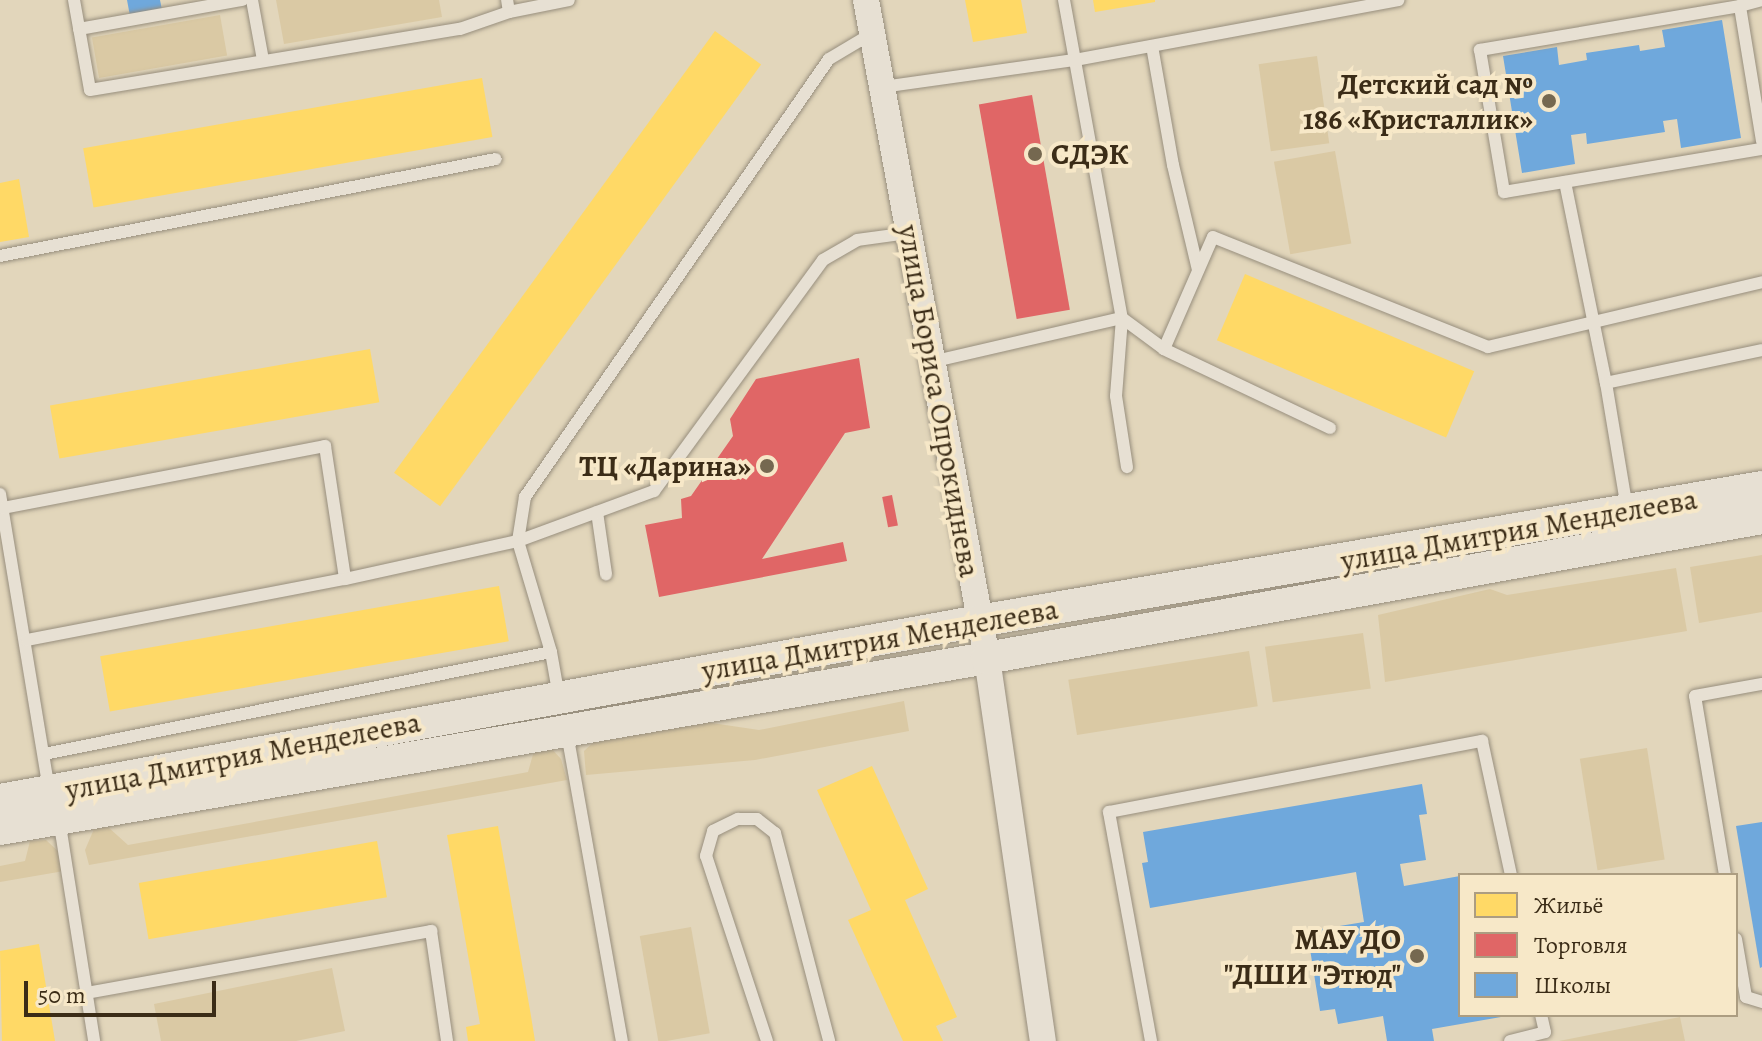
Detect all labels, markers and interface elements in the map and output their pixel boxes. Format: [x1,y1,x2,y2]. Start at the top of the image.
place label: Детский сад № 186 «Кристаллик» [1303,66,1533,136]
marker: Детский сад № 186 «Кристаллик» [1540,92,1558,110]
place label: СДЭК [1051,136,1128,172]
marker: СДЭК [1026,145,1044,163]
street label: улица Бориса Опрокиднева [890,222,988,580]
place label: ТЦ «Дарина» [579,448,751,484]
marker: ТЦ «Дарина» [758,457,776,475]
street label: улица Дмитрия Менделеева [1338,481,1700,579]
street label: улица Дмитрия Менделеева [699,591,1061,689]
street label: улица Дмитрия Менделеева [62,704,424,808]
legend [1458,873,1738,1017]
text: Жильё [1534,889,1603,921]
place label: МАУ ДО "ДШИ "Этюд" [1223,921,1401,992]
text: Торговля [1534,929,1628,961]
marker: МАУ ДО "ДШИ "Этюд" [1408,947,1426,965]
scale bar [28,965,220,1015]
text: Школы [1534,969,1611,1001]
text: 50 m [38,979,86,1011]

